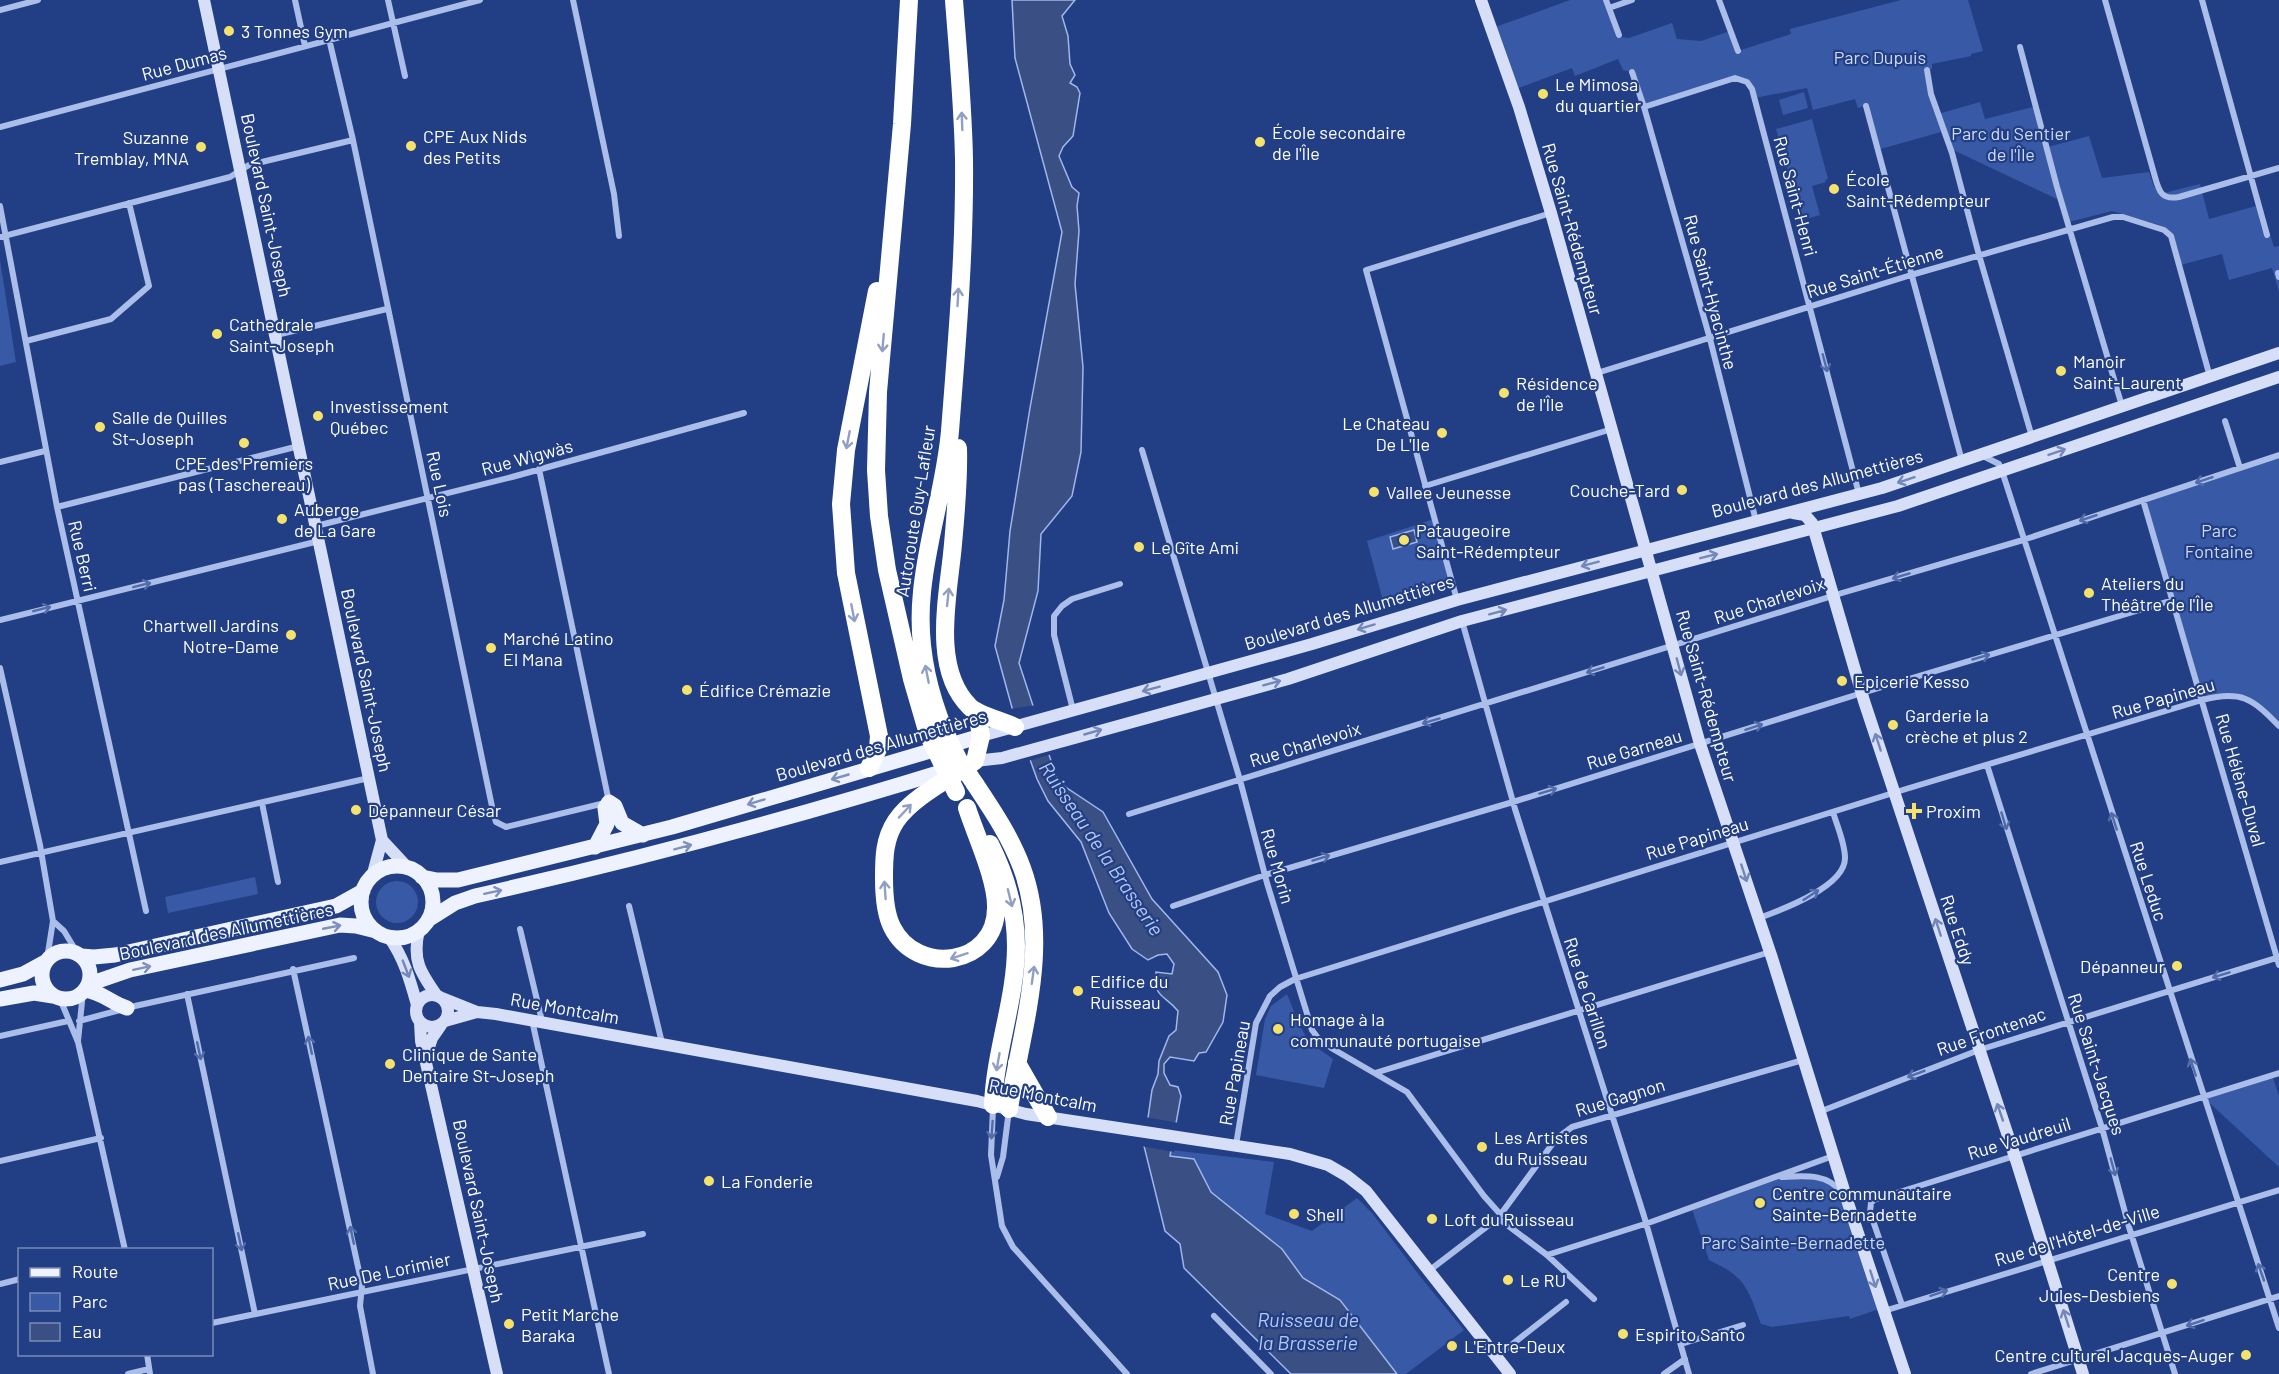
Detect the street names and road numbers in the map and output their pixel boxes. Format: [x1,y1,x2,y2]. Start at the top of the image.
street label: Rue Dumas [139,41,229,85]
street label: Boulevard Saint-Joseph [237,111,297,299]
street label: Rue Saint-Henri [1769,134,1823,258]
street label: Rue Saint-Rédempteur [1538,140,1608,318]
street label: Rue Saint-Hyacinthe [1680,212,1742,372]
street label: Rue Saint-Étienne [1804,240,1946,302]
street label: Autoroute Guy-Lafleur [891,423,940,598]
street label: Rue Wìgwàs [479,434,575,480]
street label: Boulevard des Allumettières [1709,444,1925,522]
street label: Rue Lois [422,449,458,519]
street label: Rue Berri [64,518,102,594]
street label: Boulevard des Allumettières [1241,570,1457,654]
street label: Rue Charlevoix [1711,572,1827,628]
street label: Boulevard Saint-Joseph [337,586,397,774]
street label: Rue Saint-Rédempteur [1672,607,1742,785]
street label: Rue Papineau [2109,673,2217,723]
street label: Boulevard des Allumettières [773,704,989,786]
street label: Rue Hélène-Duval [2211,711,2271,849]
street label: Rue Charlevoix [1247,717,1364,771]
street label: Rue Garneau [1584,724,1684,774]
street label: Rue Papineau [1643,812,1751,864]
street label: Rue Morin [1257,826,1299,906]
street label: Rue Leduc [2126,838,2172,924]
street label: Rue Eddy [1936,892,1980,968]
street label: Boulevard des Allumettières [117,898,335,964]
street label: Rue de Carillon [1560,935,1616,1051]
street label: Rue Montcalm [509,988,621,1028]
street label: Rue Saint-Jacques [2064,990,2130,1138]
street label: Rue Frontenac [1934,1002,2048,1060]
street label: Rue Papineau [1214,1019,1254,1127]
street label: Rue Gagnon [1572,1073,1668,1121]
street label: Rue Montcalm [987,1074,1099,1116]
street label: Rue Vaudreuil [1965,1112,2073,1164]
street label: Boulevard Saint-Joseph [449,1117,509,1305]
street label: Rue de l'Hôtel-de-Ville [1992,1199,2162,1271]
street label: Rue De Lorimier [326,1247,453,1295]

